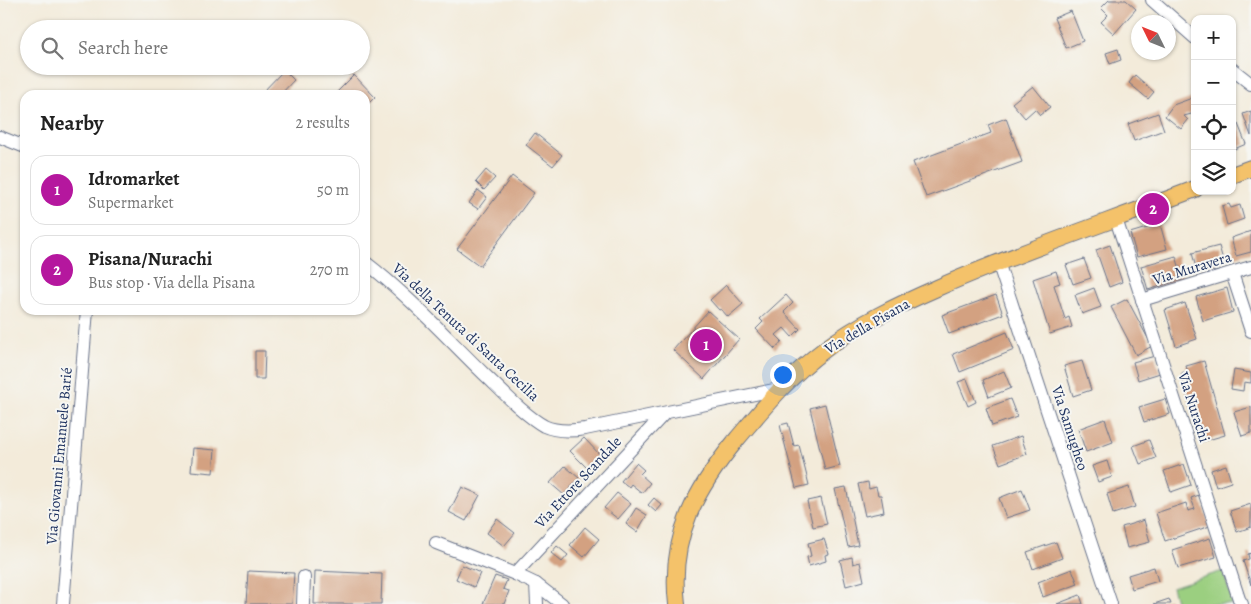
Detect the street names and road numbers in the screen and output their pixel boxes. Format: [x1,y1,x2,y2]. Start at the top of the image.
street label: Via Muravera [1149,247,1234,290]
street label: Via della Tenuta di Santa Cecilia [387,258,544,406]
street label: Via della Pisana [820,293,913,359]
street label: Via Giovanni Emanuele Barié [41,366,77,546]
street label: Via Nurachi [1173,368,1215,445]
street label: Via Samugheo [1047,382,1093,473]
street label: Via Ettore Scandale [530,432,626,533]

